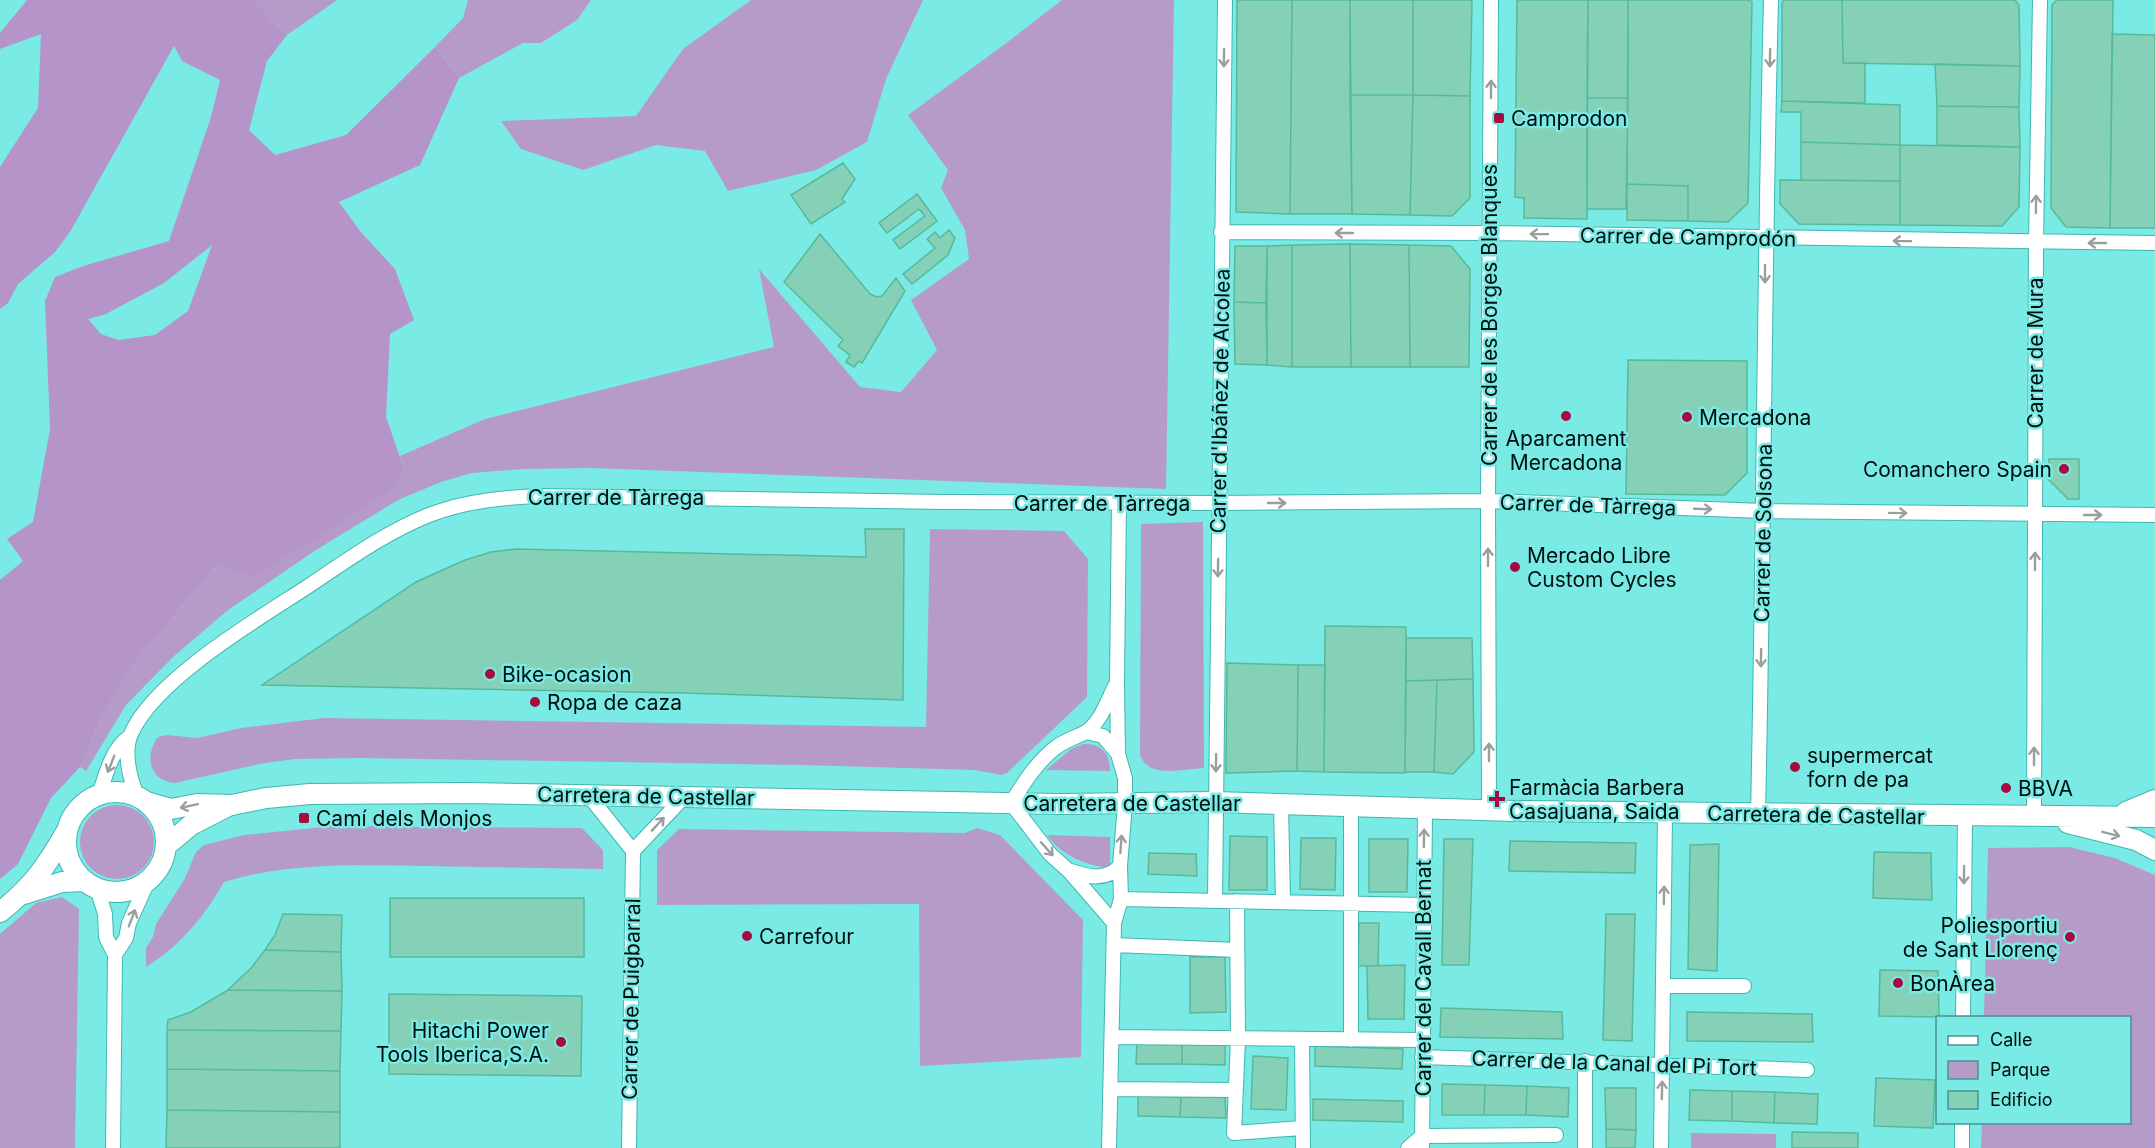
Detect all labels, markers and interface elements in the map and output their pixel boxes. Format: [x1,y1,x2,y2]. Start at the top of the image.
one-way arrow [1218,48,1230,68]
one-way arrow [1764,48,1775,68]
one-way arrow [1485,79,1497,99]
place label: Camprodon [1511,106,1627,131]
marker: Camprodon [1492,111,1506,125]
street label: Carrer de les Borges Blanques [1477,164,1502,466]
one-way arrow [2031,195,2042,215]
street label: Carrer de Camprodón [1580,223,1796,251]
one-way arrow [1334,227,1354,239]
one-way arrow [1529,229,1549,240]
one-way arrow [1892,235,1912,247]
one-way arrow [2087,237,2107,249]
one-way arrow [1759,264,1771,284]
street label: Carrer d'Ibáñez de Alcolea [1205,268,1235,534]
street label: Carrer de Mura [2023,277,2048,429]
place label: Mercadona [1699,405,1811,430]
marker: Aparcament Mercadona [1559,409,1573,423]
marker: Mercadona [1680,410,1694,424]
place label: Aparcament Mercadona [1506,426,1627,475]
street label: Carrer de Solsona [1749,443,1777,623]
place label: Comanchero Spain [1863,457,2052,482]
marker: Comanchero Spain [2057,462,2071,476]
street label: Carrer de Tàrrega [528,485,704,510]
street label: Carrer de Tàrrega [1499,489,1677,521]
street label: Carrer de Tàrrega [1014,491,1190,516]
one-way arrow [1266,497,1286,509]
one-way arrow [1692,503,1712,514]
one-way arrow [1887,507,1907,519]
one-way arrow [2082,509,2102,521]
place label: Mercado Libre Custom Cycles [1527,543,1677,592]
one-way arrow [1482,547,1494,567]
one-way arrow [2029,551,2041,571]
one-way arrow [1212,558,1224,578]
marker: Mercado Libre Custom Cycles [1508,560,1522,574]
one-way arrow [1755,648,1767,668]
place label: Bike-ocasion [502,662,632,687]
marker: Bike-ocasion [483,667,497,681]
place label: Ropa de caza [547,690,682,715]
marker: Ropa de caza [528,695,542,709]
one-way arrow [1483,742,1495,762]
place label: supermercat forn de pa [1807,743,1933,792]
one-way arrow [2028,746,2040,766]
one-way arrow [1210,753,1222,773]
one-way arrow [105,754,116,773]
marker: supermercat forn de pa [1788,760,1802,774]
place label: Farmàcia Barbera Casajuana, Saida [1509,775,1684,824]
place label: BBVA [2018,776,2073,801]
marker: BBVA [1999,781,2013,795]
street label: Carretera de Castellar [537,782,755,810]
street label: Carretera de Castellar [1023,791,1241,816]
marker: Farmàcia Barbera Casajuana, Saida [1490,792,1504,806]
one-way arrow [180,801,199,812]
street label: Carretera de Castellar [1707,801,1925,829]
place label: Camí dels Monjos [316,806,492,831]
marker: Camí dels Monjos [297,811,311,825]
one-way arrow [651,817,665,832]
one-way arrow [1418,828,1430,848]
one-way arrow [2101,829,2120,840]
one-way arrow [1116,835,1127,855]
one-way arrow [1040,841,1053,857]
street label: Carrer del Cavall Bernat [1411,860,1436,1096]
one-way arrow [1958,864,1970,884]
one-way arrow [1659,885,1670,905]
street label: Carrer de Puigbarral [617,898,645,1100]
one-way arrow [127,910,138,928]
place label: Poliesportiu de Sant Llorenç [1903,913,2058,962]
place label: Carrefour [759,924,854,949]
marker: Carrefour [740,929,754,943]
marker: Poliesportiu de Sant Llorenç [2063,930,2077,944]
place label: BonÀrea [1910,970,1995,996]
marker: BonÀrea [1891,976,1905,990]
legend [1936,1016,2131,1124]
place label: Hitachi Power Tools Iberica,S.A. [376,1018,549,1067]
text: Calle [1990,1029,2032,1050]
marker: Hitachi Power Tools Iberica,S.A. [554,1035,568,1049]
street label: Carrer de la Canal del Pi Tort [1471,1046,1757,1080]
text: Parque [1990,1059,2050,1080]
one-way arrow [1656,1080,1667,1100]
text: Edificio [1990,1089,2053,1110]

